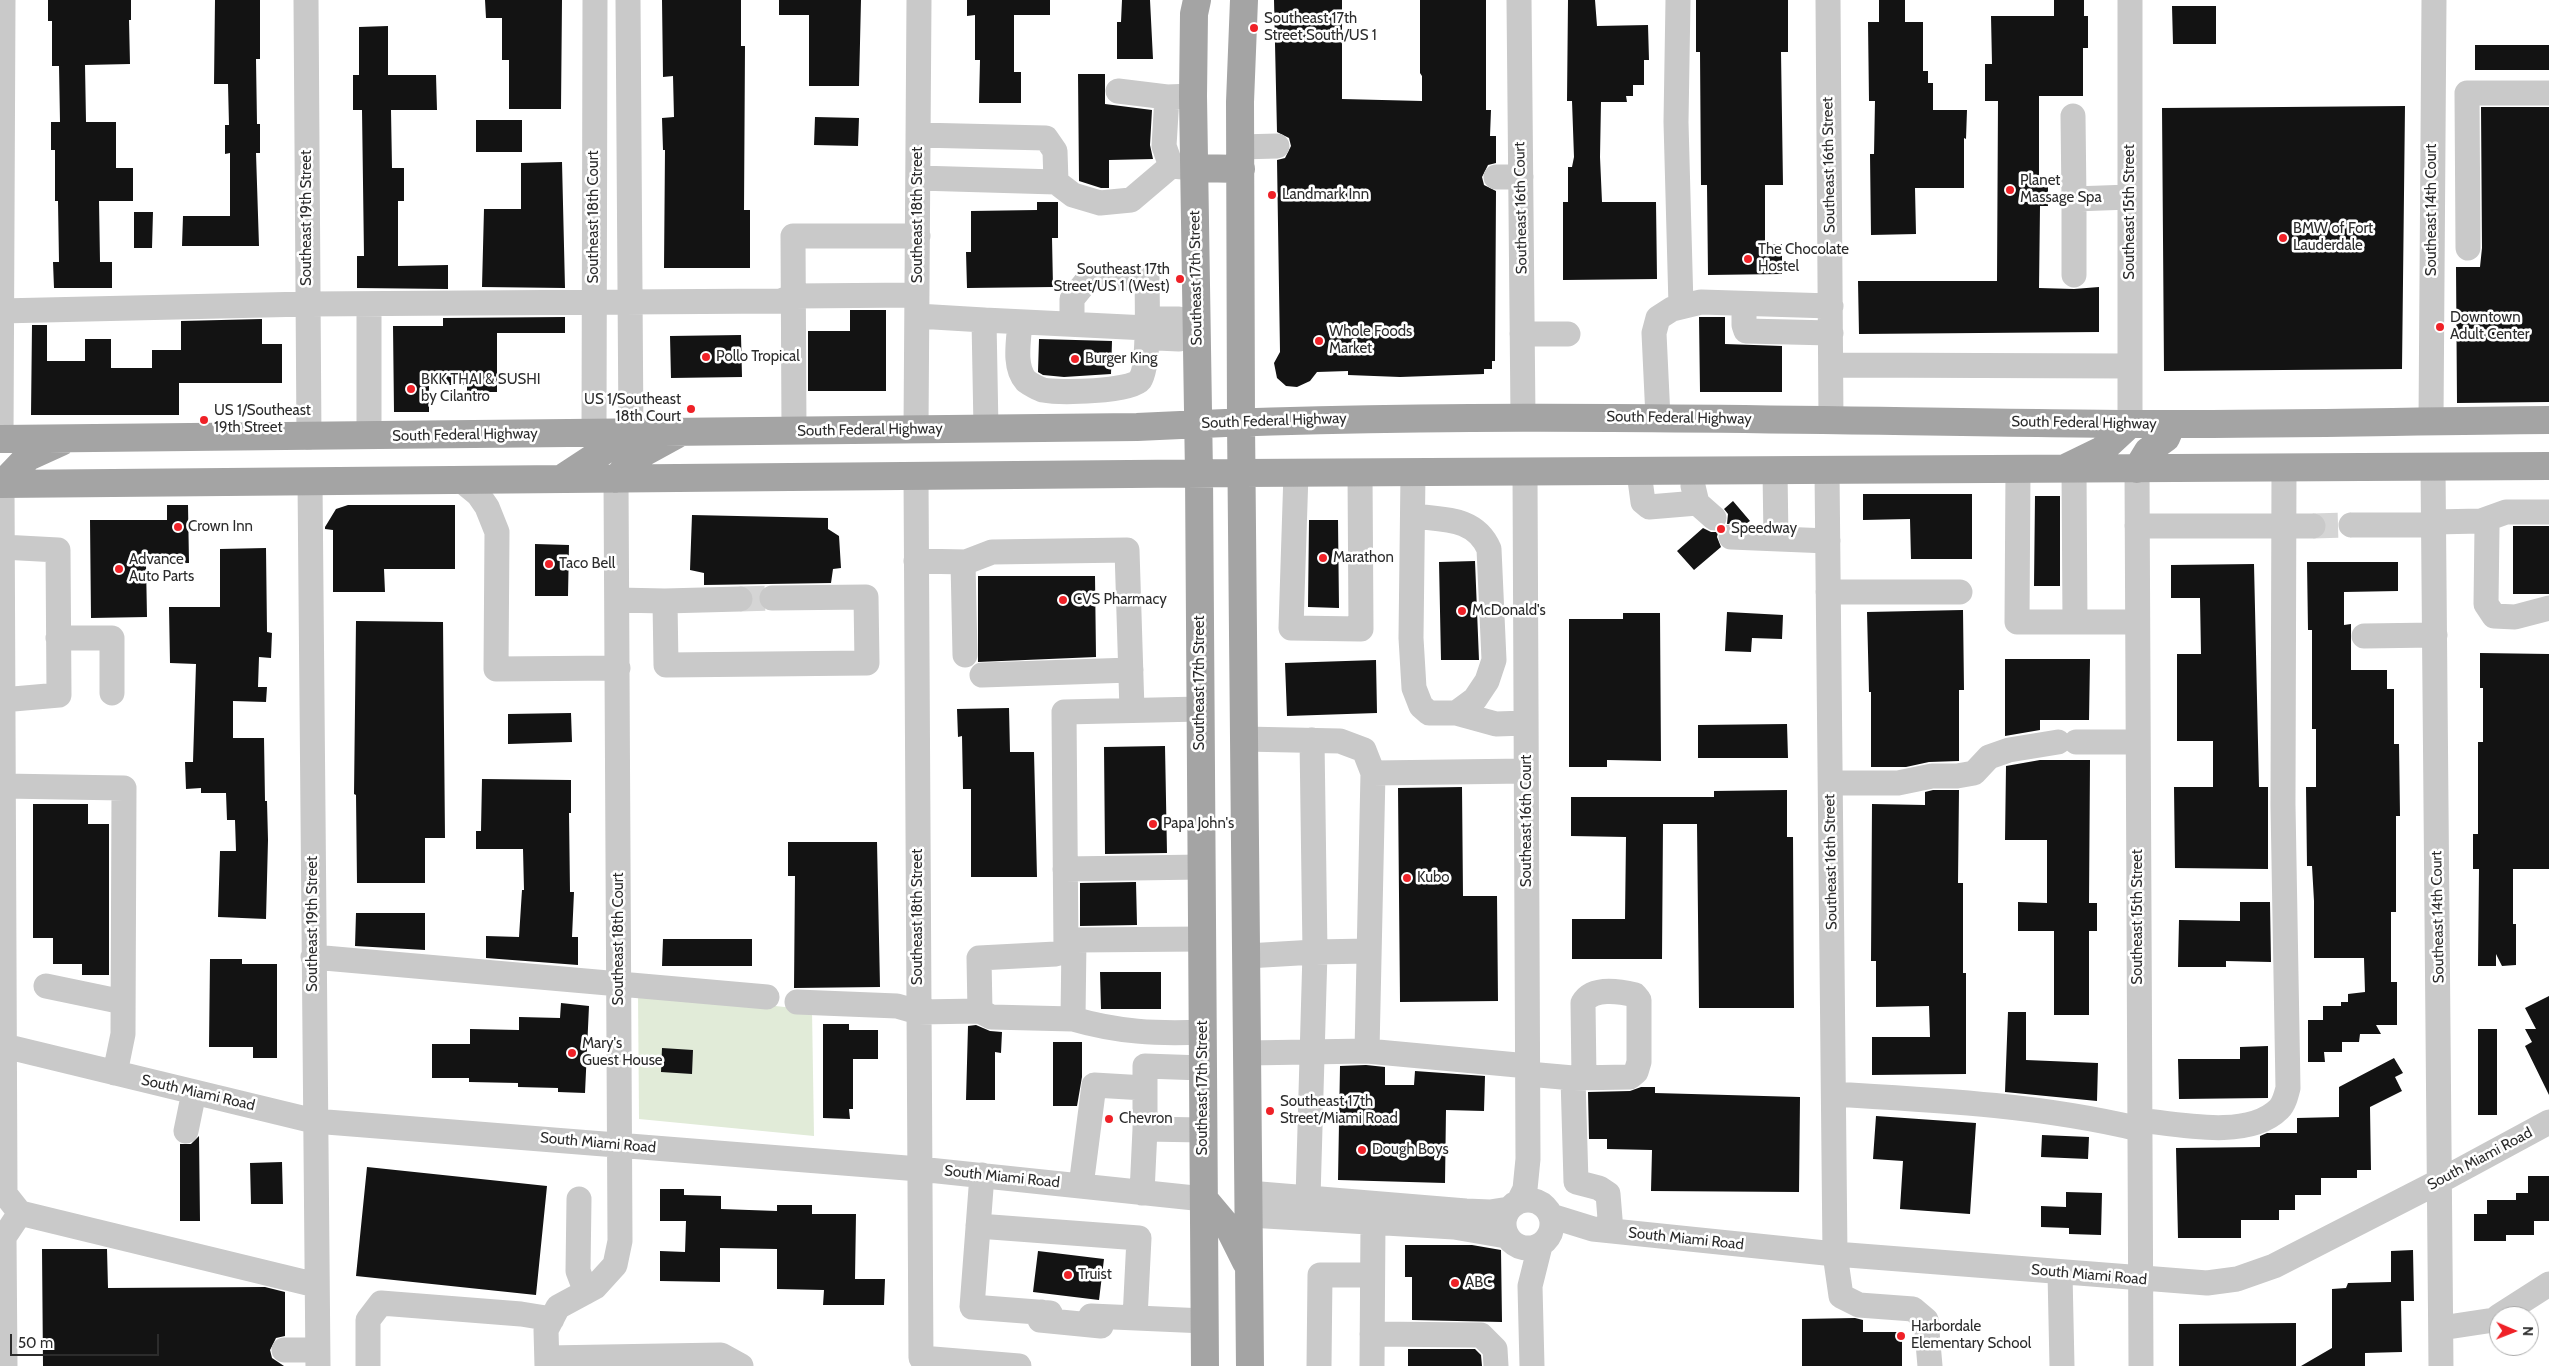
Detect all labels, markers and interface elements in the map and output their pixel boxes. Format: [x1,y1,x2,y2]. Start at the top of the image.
place label: Southeast 17th Street South/US 1 [1264,10,1377,45]
marker: Southeast 17th Street South/US 1 [1248,22,1260,34]
street label: Southeast 16th Street [1819,97,1839,233]
street label: Southeast 16th Court [1511,142,1531,274]
street label: Southeast 15th Street [2121,144,2139,280]
street label: Southeast 14th Court [2423,144,2441,276]
street label: Southeast 18th Street [909,147,927,283]
street label: Southeast 19th Street [298,150,316,286]
street label: Southeast 18th Court [585,150,603,284]
place label: Planet Massage Spa [2020,172,2102,207]
marker: Planet Massage Spa [2004,184,2016,196]
place label: Landmark Inn [1282,186,1369,204]
marker: Landmark Inn [1266,189,1278,201]
street label: Southeast 17th Street [1186,210,1206,346]
place label: BMW of Fort Lauderdale [2293,220,2373,255]
marker: BMW of Fort Lauderdale [2277,232,2289,244]
place label: The Chocolate Hostel [1758,241,1849,276]
marker: The Chocolate Hostel [1742,253,1754,265]
place label: Southeast 17th Street/US 1 (West) [1053,261,1170,296]
marker: Southeast 17th Street/US 1 (West) [1174,273,1186,285]
place label: Downtown Adult Center [2450,309,2530,344]
marker: Downtown Adult Center [2434,321,2446,333]
place label: Whole Foods Market [1329,323,1412,358]
marker: Whole Foods Market [1313,335,1325,347]
place label: Pollo Tropical [716,348,800,366]
place label: Burger King [1085,350,1158,368]
marker: Pollo Tropical [700,351,712,363]
marker: Burger King [1069,353,1081,365]
place label: BKK THAI & SUSHI by Cilantro [421,371,541,406]
marker: BKK THAI & SUSHI by Cilantro [405,383,417,395]
place label: US 1/Southeast 18th Court [584,391,681,426]
place label: US 1/Southeast 19th Street [214,402,311,437]
marker: US 1/Southeast 18th Court [685,403,697,415]
street label: South Federal Highway [1606,408,1752,428]
street label: South Federal Highway [1201,409,1347,433]
street label: South Federal Highway [2011,413,2157,433]
marker: US 1/Southeast 19th Street [198,414,210,426]
street label: South Federal Highway [797,420,943,440]
street label: South Federal Highway [392,425,538,445]
place label: Crown Inn [188,518,253,536]
place label: Speedway [1731,520,1797,538]
marker: Crown Inn [172,521,184,533]
marker: Speedway [1715,523,1727,535]
place label: Marathon [1333,549,1394,567]
place label: Advance Auto Parts [129,551,194,586]
marker: Marathon [1317,552,1329,564]
place label: Taco Bell [559,555,615,573]
marker: Taco Bell [543,558,555,570]
marker: Advance Auto Parts [113,563,125,575]
place label: CVS Pharmacy [1073,591,1167,609]
marker: CVS Pharmacy [1057,594,1069,606]
place label: McDonald's [1472,602,1546,620]
marker: McDonald's [1456,605,1468,617]
street label: Southeast 17th Street [1191,615,1209,751]
street label: Southeast 16th Court [1518,755,1536,887]
street label: Southeast 16th Street [1821,794,1841,930]
place label: Papa John's [1163,815,1234,833]
marker: Papa John's [1147,818,1159,830]
street label: Southeast 18th Street [909,849,927,985]
street label: Southeast 15th Street [2129,849,2147,985]
street label: Southeast 14th Court [2428,851,2448,983]
street label: Southeast 19th Street [304,856,322,992]
place label: Kubo [1417,869,1450,887]
street label: Southeast 18th Court [610,872,628,1006]
marker: Kubo [1401,872,1413,884]
street label: Southeast 17th Street [1194,1020,1212,1156]
place label: Mary's Guest House [582,1035,663,1070]
marker: Mary's Guest House [566,1047,578,1059]
street label: South Miami Road [139,1071,257,1115]
place label: Southeast 17th Street/Miami Road [1280,1093,1398,1128]
marker: Southeast 17th Street/Miami Road [1264,1105,1276,1117]
place label: Chevron [1119,1110,1173,1128]
marker: Chevron [1103,1113,1115,1125]
street label: South Miami Road [2425,1124,2535,1194]
street label: South Miami Road [539,1129,657,1157]
place label: Dough Boys [1372,1141,1449,1159]
marker: Dough Boys [1356,1144,1368,1156]
street label: South Miami Road [943,1162,1061,1192]
street label: South Miami Road [1627,1224,1745,1254]
street label: South Miami Road [2030,1261,2148,1289]
place label: Truist [1078,1266,1112,1284]
marker: Truist [1062,1269,1074,1281]
place label: ABC [1465,1274,1492,1292]
marker: ABC [1449,1277,1461,1289]
north arrow [2489,1306,2539,1356]
place label: Harbordale Elementary School [1911,1318,2031,1353]
scale bar [12,1324,161,1356]
text: N [2519,1326,2537,1336]
marker: Harbordale Elementary School [1895,1330,1907,1342]
text: 50 m [18,1334,53,1352]

